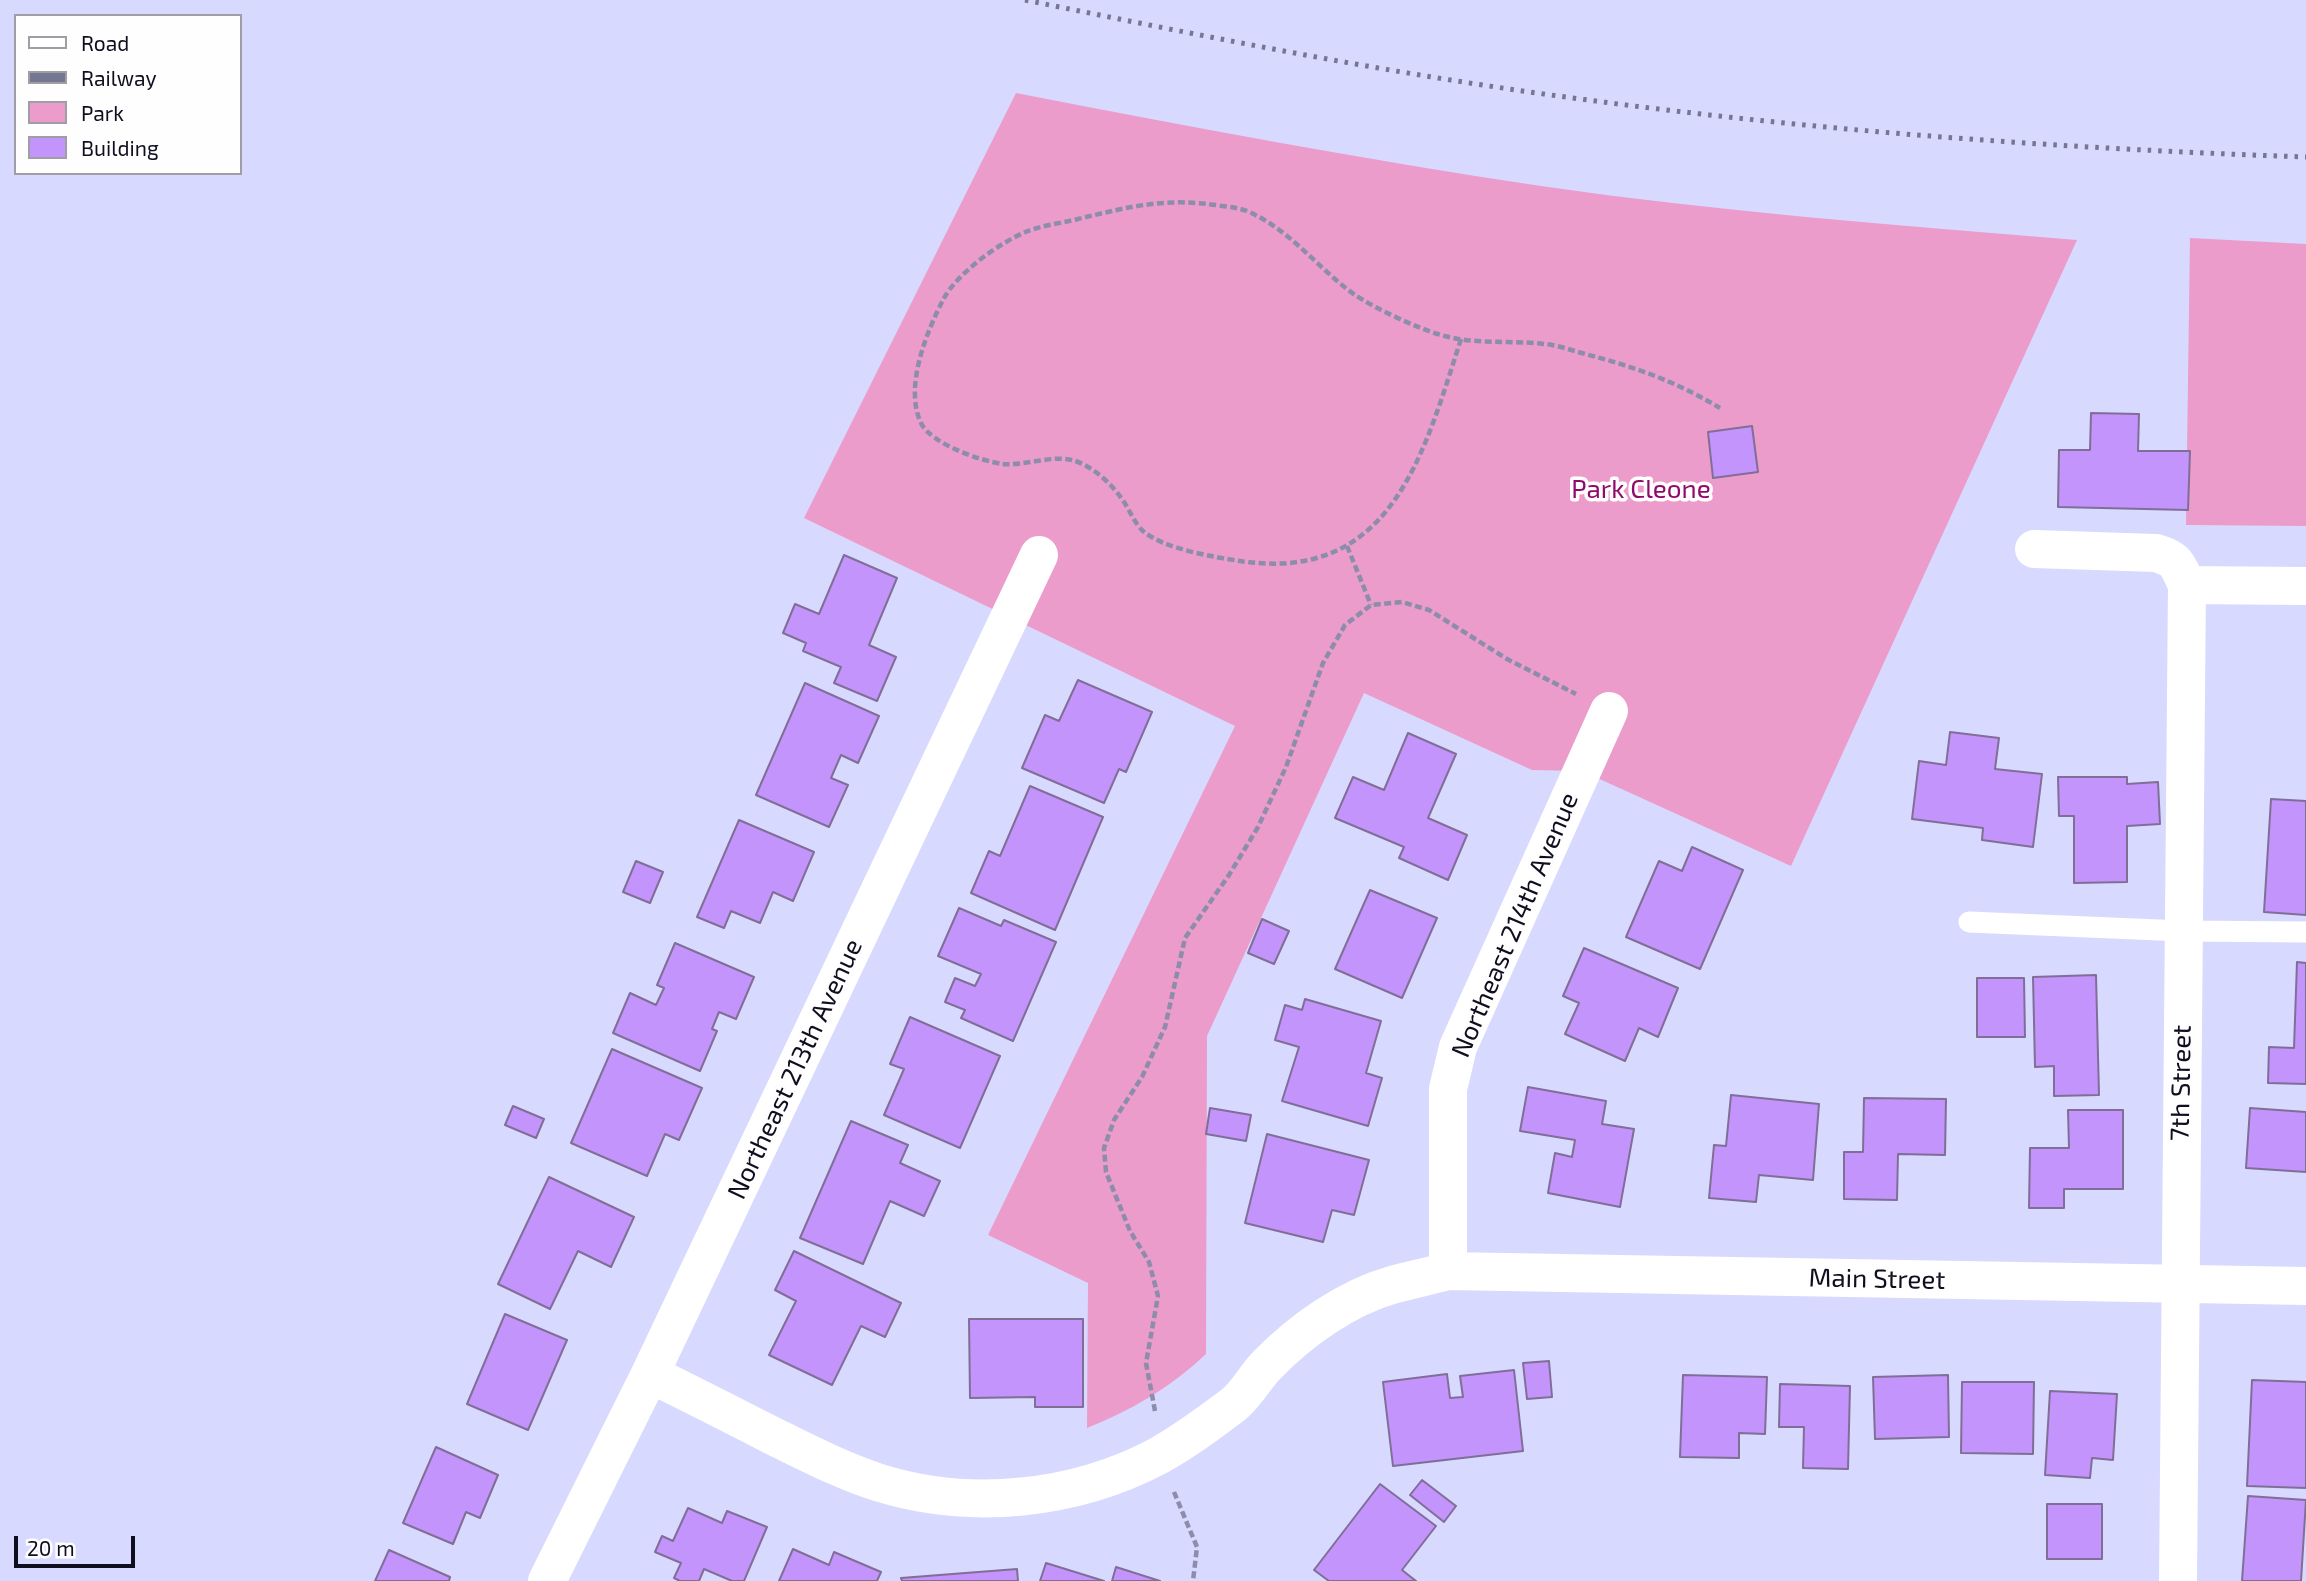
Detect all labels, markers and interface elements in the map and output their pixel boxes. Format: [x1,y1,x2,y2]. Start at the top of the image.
legend [14,14,242,175]
text: Road [81,30,129,55]
text: Railway [81,65,157,90]
text: Park [81,100,124,125]
text: Building [81,135,159,160]
park label: Park Cleone [1571,473,1711,505]
street label: Northeast 214th Avenue [1445,788,1585,1062]
street label: Northeast 213th Avenue [721,934,869,1204]
street label: 7th Street [2164,1025,2198,1141]
street label: Main Street [1808,1262,1946,1296]
scale bar [18,1522,138,1566]
text: 20 m [27,1535,75,1560]

